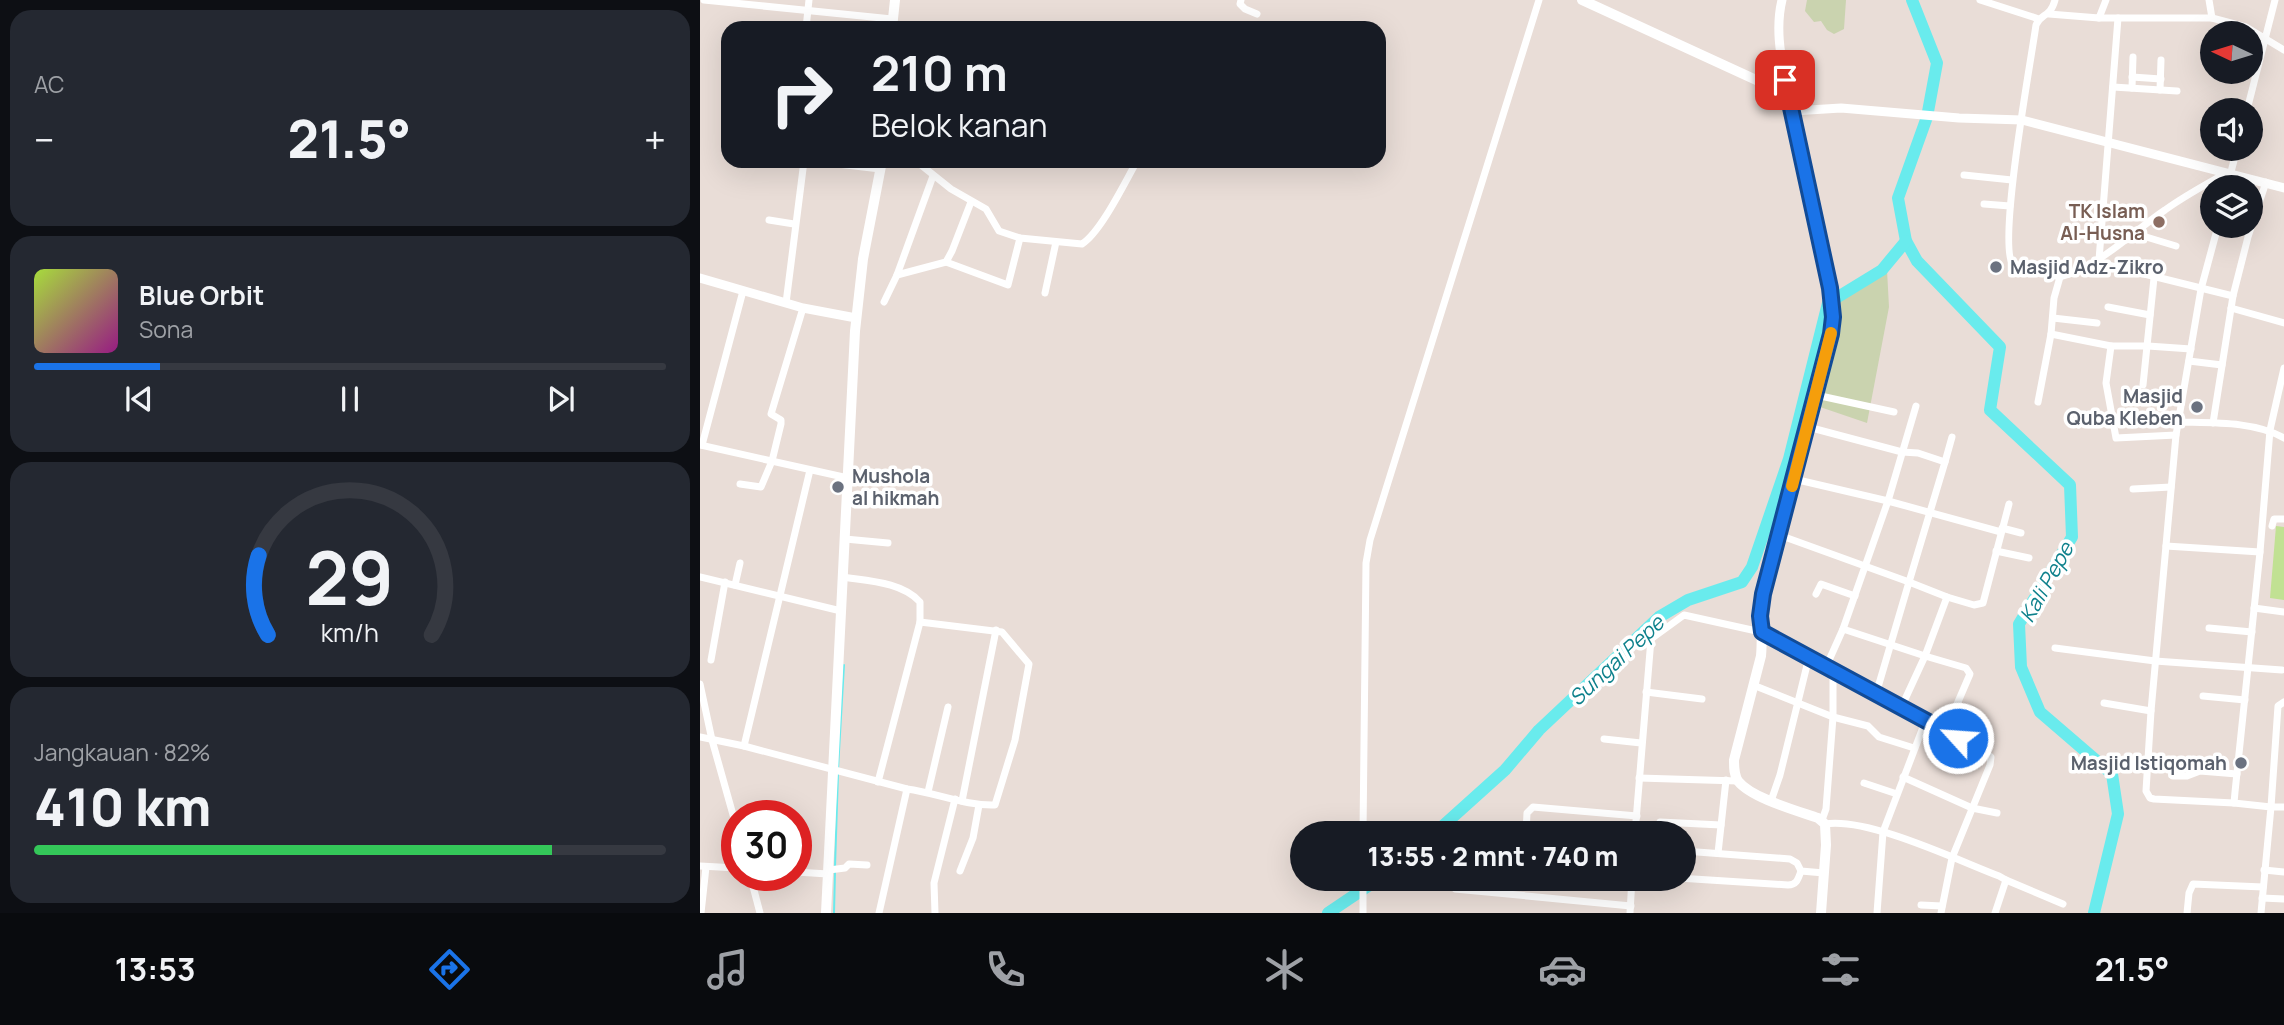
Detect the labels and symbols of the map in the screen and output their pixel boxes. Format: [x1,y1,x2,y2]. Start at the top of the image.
north arrow [2200,21,2263,84]
pin [1755,50,1815,110]
place label: TK Islam Al-Husna [2060,198,2145,246]
marker: TK Islam Al-Husna [2151,214,2167,230]
place label: Masjid Adz-Zikro [2010,254,2164,280]
marker: Masjid Adz-Zikro [1988,259,2004,275]
place label: Masjid Quba Kleben [2067,383,2183,431]
marker: Masjid Quba Kleben [2189,399,2205,415]
place label: Mushola al hikmah [852,463,939,511]
marker: Mushola al hikmah [830,479,846,495]
water label: Kali Pepe [2013,535,2080,627]
water label: Sungai Pepe [1562,608,1671,711]
position arrow [1921,701,1995,775]
place label: Masjid Istiqomah [2071,750,2227,776]
marker: Masjid Istiqomah [2233,755,2249,771]
speed limit sign: 30 [721,800,812,891]

